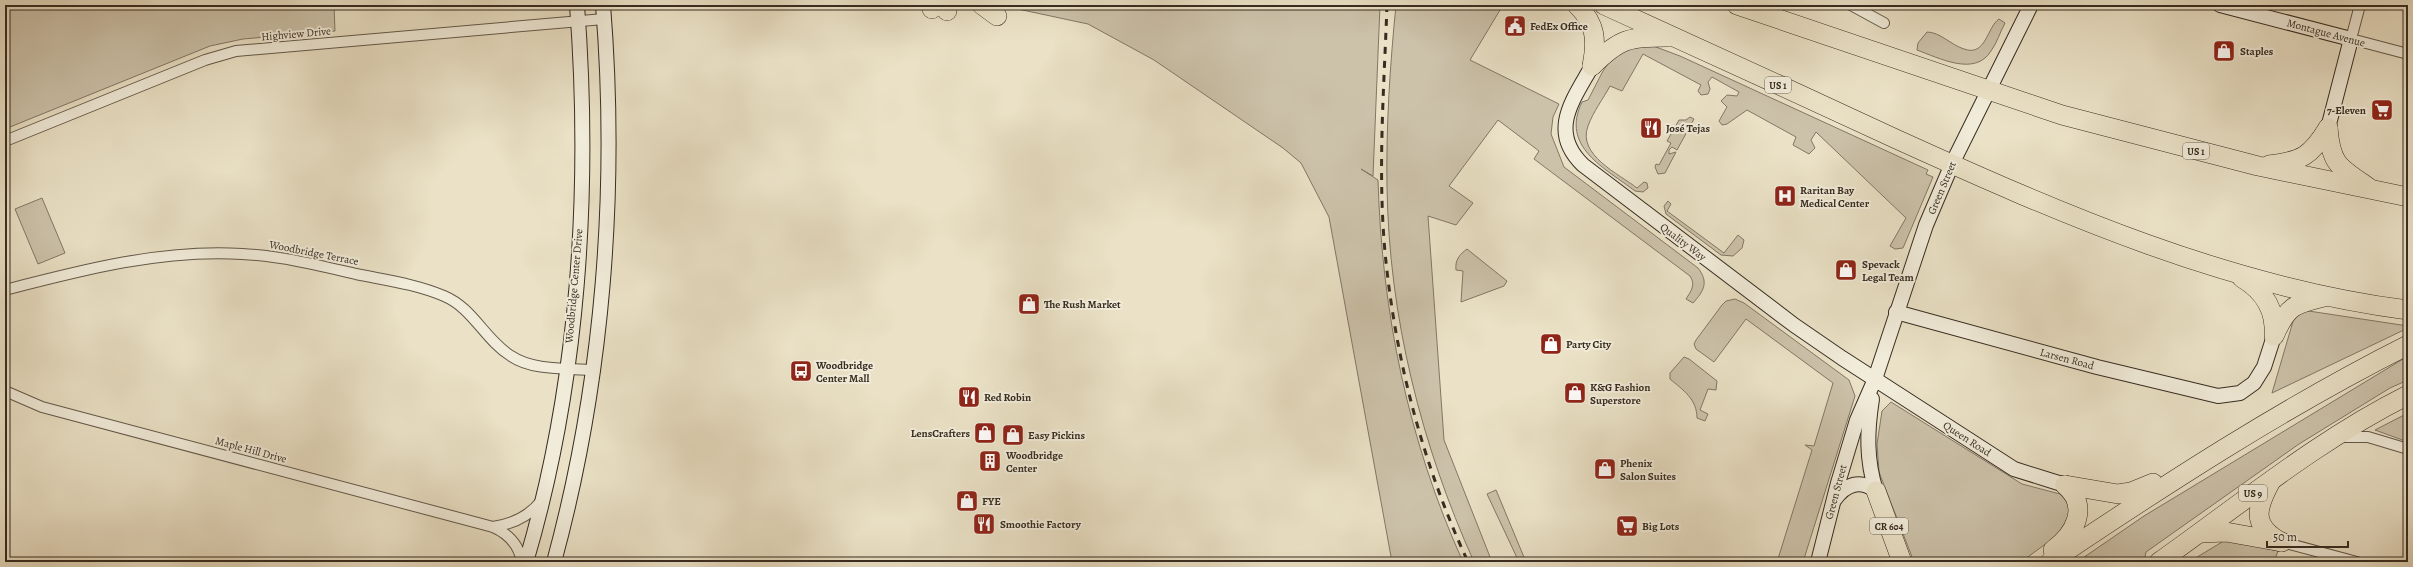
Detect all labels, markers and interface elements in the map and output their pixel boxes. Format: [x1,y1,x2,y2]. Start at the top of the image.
public building icon: FedEx Office [1502,13,1528,39]
street label: Montague Avenue [2285,15,2367,51]
place label: FedEx Office [1530,19,1588,34]
street label: Highview Drive [260,23,332,45]
shop icon: Staples [2211,38,2237,64]
place label: Staples [2240,44,2274,59]
road number: US 1 [1765,77,1791,93]
supermarket icon: 7-Eleven [2369,97,2395,123]
place label: 7-Eleven [2327,103,2366,118]
restaurant icon: José Tejas [1638,115,1664,141]
place label: José Tejas [1666,121,1711,136]
road number: US 1 [2183,143,2209,159]
street label: Green Street [1924,159,1960,217]
hospital icon: Raritan Bay Medical Center [1772,183,1798,209]
place label: Raritan Bay Medical Center [1800,183,1870,211]
street label: Quality Way [1657,220,1709,264]
street label: Woodbridge Center Drive [561,228,586,345]
street label: Woodbridge Terrace [267,237,360,269]
shop icon: Spevack Legal Team [1833,257,1859,283]
place label: Spevack Legal Team [1862,257,1914,285]
shop icon: The Rush Market [1016,291,1042,317]
place label: The Rush Market [1044,297,1121,312]
shop icon: Party City [1538,331,1564,357]
place label: Party City [1566,337,1612,352]
street label: Larsen Road [2038,345,2096,373]
bus stop icon: Woodbridge Center Mall [788,358,814,384]
place label: Woodbridge Center Mall [815,358,873,386]
shop icon: K&G Fashion Superstore [1562,380,1588,406]
place label: K&G Fashion Superstore [1590,380,1650,408]
restaurant icon: Red Robin [956,384,982,410]
place label: Red Robin [984,390,1031,405]
street label: Queen Road [1940,418,1994,460]
shop icon: LensCrafters [972,420,998,446]
shop icon: Easy Pickins [1000,422,1026,448]
place label: LensCrafters [911,426,971,441]
place label: Easy Pickins [1028,428,1086,443]
street label: Maple Hill Drive [214,433,288,467]
building icon: Woodbridge Center [977,448,1003,474]
place label: Woodbridge Center [1005,448,1063,476]
shop icon: Phenix Salon Suites [1592,456,1618,482]
place label: Phenix Salon Suites [1620,456,1677,484]
street label: Green Street [1821,463,1851,521]
road number: US 9 [2239,485,2267,501]
shop icon: FYE [954,488,980,514]
place label: FYE [982,494,1001,509]
restaurant icon: Smoothie Factory [971,511,997,537]
supermarket icon: Big Lots [1614,513,1640,539]
place label: Smoothie Factory [1000,517,1082,532]
road number: CR 604 [1870,518,1908,534]
place label: Big Lots [1642,519,1680,534]
scale bar [2267,523,2348,549]
text: 50 m [2273,529,2297,545]

